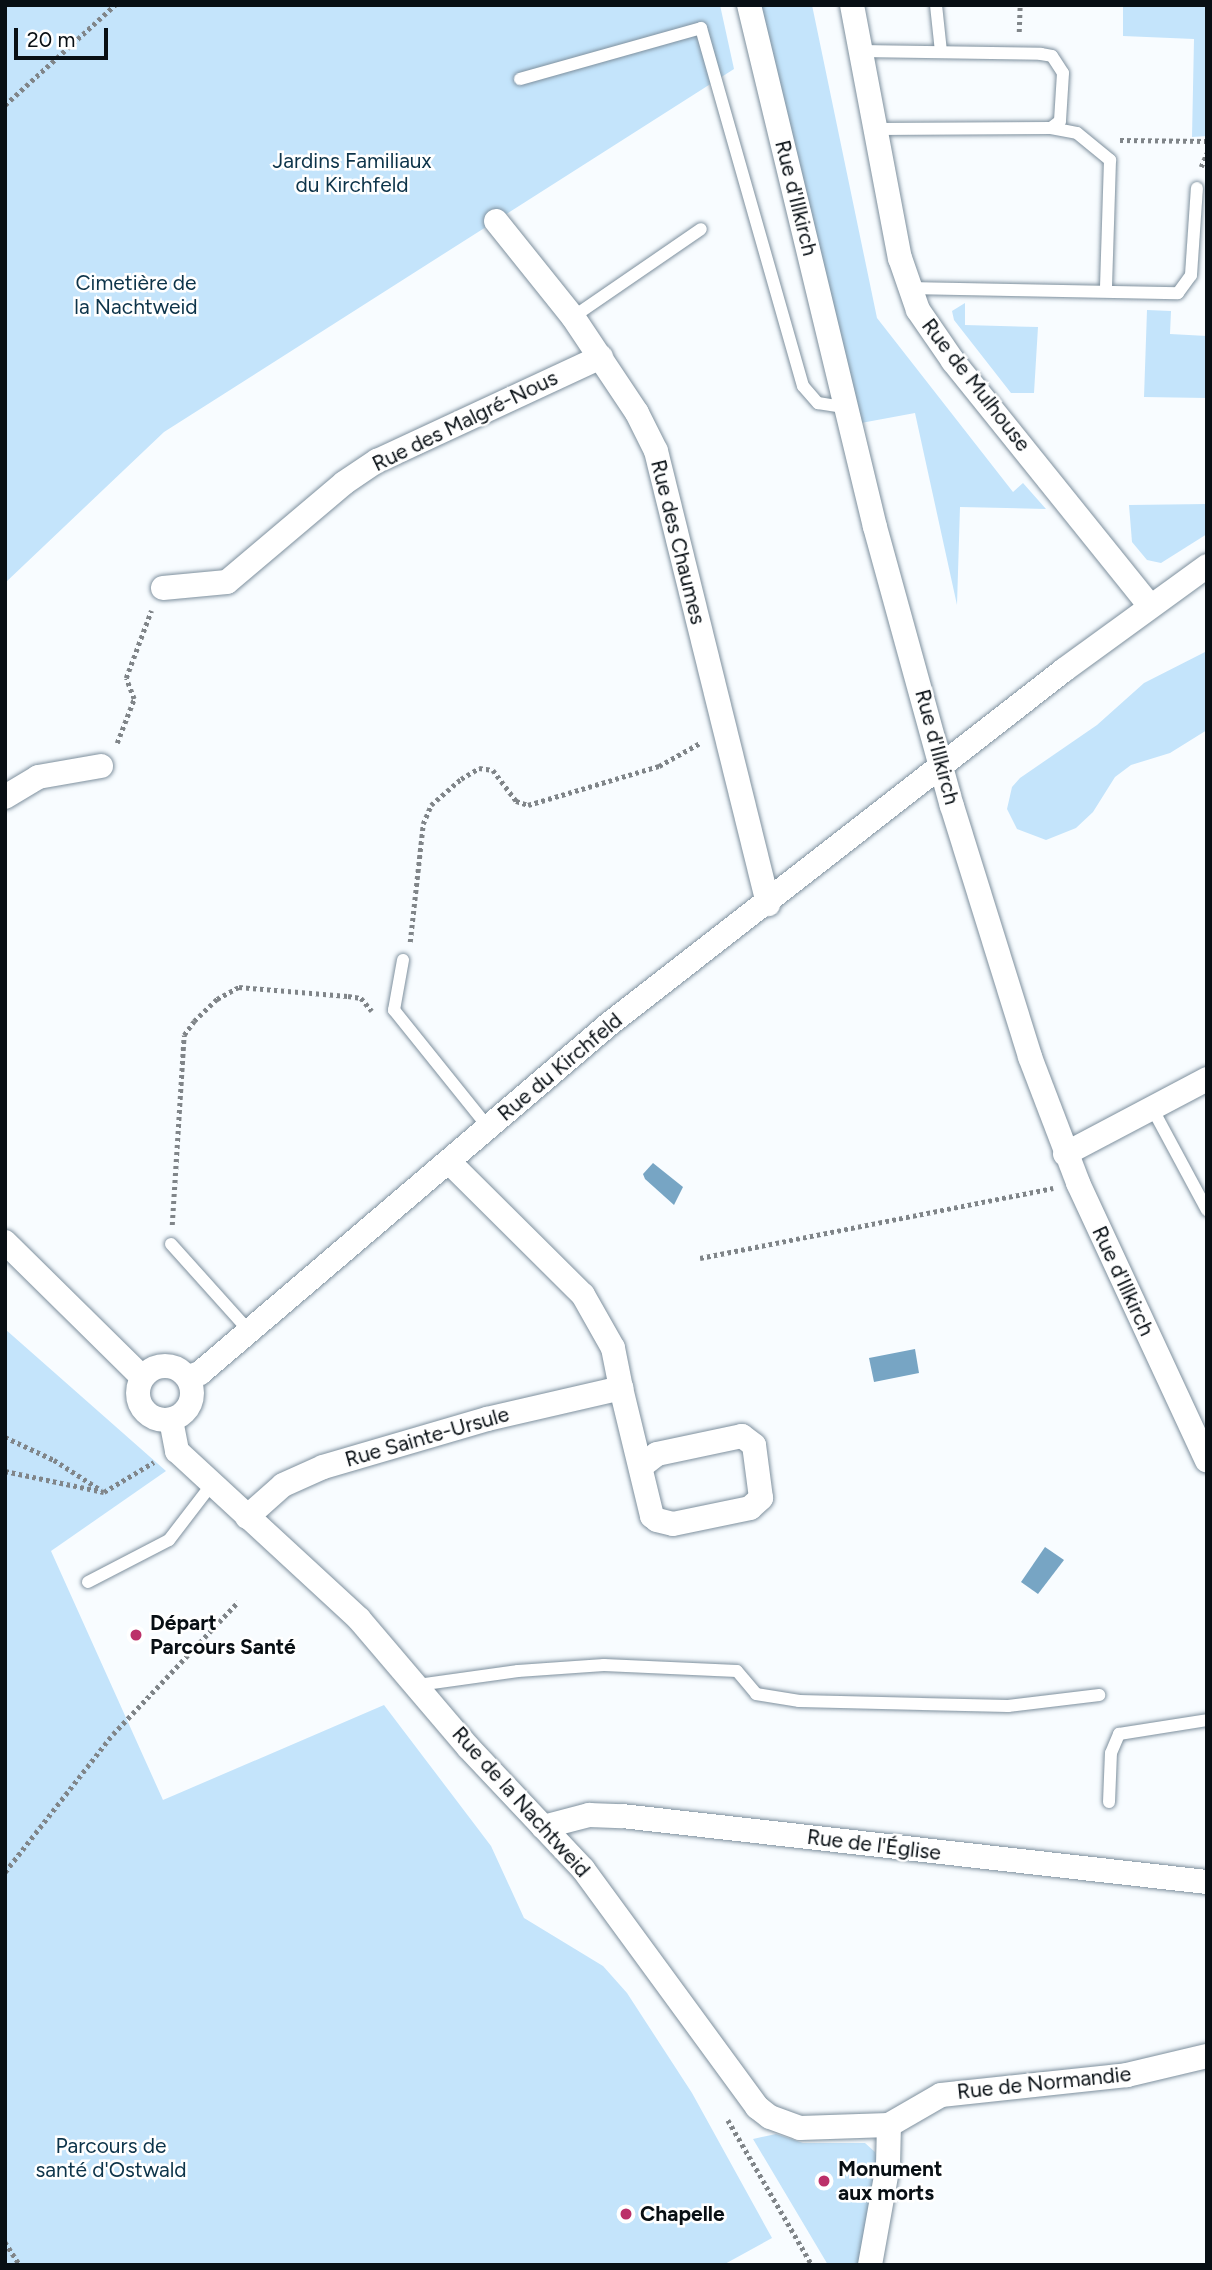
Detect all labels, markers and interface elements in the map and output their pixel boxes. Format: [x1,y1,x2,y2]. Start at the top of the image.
scale bar [18,14,112,58]
text: 20 m [27,27,75,52]
street label: Rue d'Illkirch [769,138,823,258]
park label: Jardins Familiaux du Kirchfeld [272,148,432,198]
park label: Cimetière de la Nachtweid [74,270,198,320]
street label: Rue de Mulhouse [916,314,1036,456]
street label: Rue des Malgré-Nous [368,365,562,477]
street label: Rue des Chaumes [645,457,711,627]
street label: Rue d'Illkirch [910,687,964,807]
street label: Rue du Kirchfeld [493,1008,627,1126]
street label: Rue d'Illkirch [1087,1222,1159,1340]
street label: Rue Sainte-Ursule [342,1402,512,1472]
place label: Départ Parcours Santé [150,1610,296,1660]
marker: Départ Parcours Santé [128,1627,144,1643]
street label: Rue de la Nachtweid [447,1722,595,1882]
street label: Rue de l'Église [806,1824,942,1866]
street label: Rue de Normandie [956,2061,1132,2105]
park label: Parcours de santé d'Ostwald [35,2133,187,2183]
place label: Monument aux morts [838,2156,942,2206]
marker: Monument aux morts [816,2173,832,2189]
place label: Chapelle [640,2201,725,2227]
marker: Chapelle [618,2206,634,2222]

